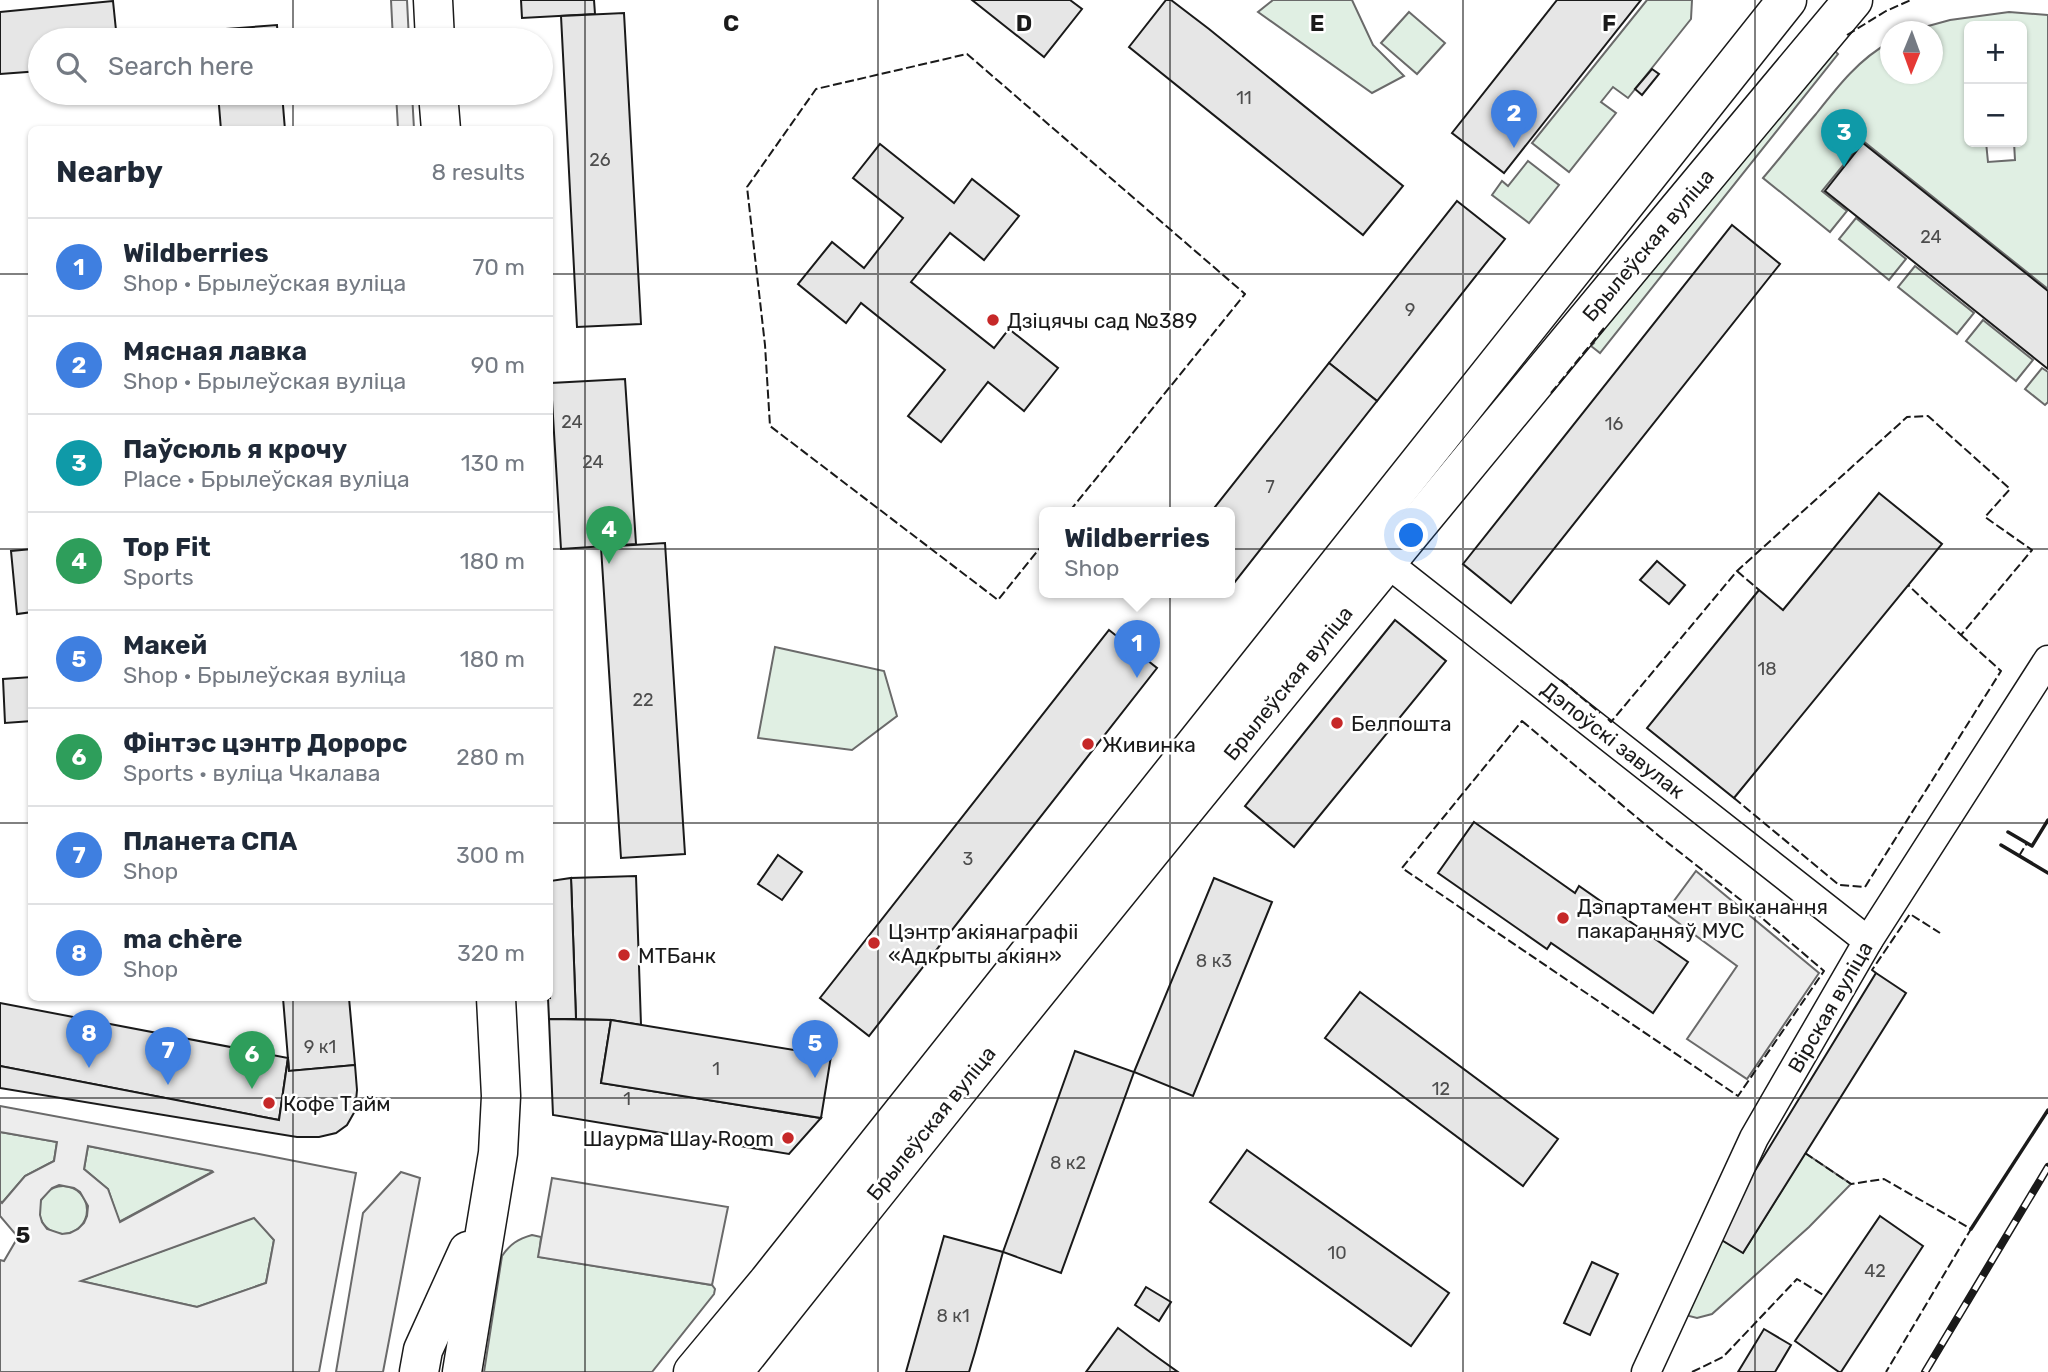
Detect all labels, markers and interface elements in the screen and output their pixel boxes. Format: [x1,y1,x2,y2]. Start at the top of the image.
text: C [723,9,739,37]
text: D [1016,9,1032,37]
text: E [1310,9,1324,37]
text: F [1602,9,1616,37]
north arrow [1880,21,1943,84]
map controls [1964,21,2027,147]
button: + [1964,21,2027,84]
search box [28,28,553,105]
icon: search [52,48,90,86]
text: Search here [108,51,254,82]
button: − [1964,84,2027,147]
house number: 11 [1236,87,1252,109]
pin: 2 [1491,90,1537,148]
pin: 3 [1821,109,1867,167]
house number: 26 [589,149,611,171]
text: Nearby [56,154,163,190]
text: 8 results [431,158,525,186]
street label: Брылеўская вуліца [1577,164,1719,326]
house number: 24 [1920,226,1942,248]
text: Wildberries [123,238,269,269]
text: 1 [73,253,85,281]
text: 70 m [473,253,525,281]
text: Shop · Брылеўская вуліца [123,269,406,297]
house number: 9 [1405,299,1415,321]
place label: Дзіцячы сад №389 [1007,308,1197,333]
marker: Дзіцячы сад №389 [985,312,1001,328]
text: Мясная лавка [123,336,307,367]
text: 2 [72,351,86,379]
text: 90 m [471,351,525,379]
text: Shop · Брылеўская вуліца [123,367,406,395]
house number: 24 [561,411,583,433]
house number: 16 [1605,413,1623,435]
text: Паўсюль я крочу [123,434,347,465]
text: 3 [71,449,87,477]
text: 130 m [461,449,525,477]
house number: 24 [582,451,604,473]
text: Place · Брылеўская вуліца [123,465,410,493]
house number: 7 [1265,476,1275,498]
pin: 4 [586,506,632,564]
popup [1039,507,1235,598]
your location [1394,518,1428,552]
text: Wildberries [1064,523,1210,554]
text: Top Fit [123,532,211,563]
text: 4 [71,547,87,575]
text: 180 m [460,547,525,575]
text: Shop [1064,554,1119,582]
text: Sports [123,563,194,591]
street label: Брылеўская вуліца [1218,601,1358,765]
pin: 1 [1114,620,1160,678]
text: Макей [123,630,207,661]
text: 5 [72,645,86,673]
text: 180 m [460,645,525,673]
house number: 18 [1757,658,1777,680]
text: Shop · Брылеўская вуліца [123,661,406,689]
street label: Дэпоўскі завулак [1536,676,1690,804]
house number: 22 [632,689,654,711]
place label: Белпошта [1351,711,1452,736]
marker: Белпошта [1329,715,1345,731]
text: Фінтэс цэнтр Дорорс [123,728,407,759]
place label: Живинка [1102,732,1196,757]
marker: Живинка [1080,736,1096,752]
text: 6 [72,743,86,771]
text: 280 m [456,743,525,771]
text: Sports · вуліца Чкалава [123,759,381,787]
text: Планета СПА [123,826,297,857]
text: 7 [72,841,86,869]
text: 300 m [456,841,525,869]
house number: 3 [963,848,973,870]
text: Shop [123,857,178,885]
place label: Дэпартамент выканання пакаранняў МУС [1577,894,1828,943]
marker: Дэпартамент выканання пакаранняў МУС [1555,910,1571,926]
place label: Цэнтр акіянаграфіі «Адкрыты акіян» [888,919,1078,968]
text: ma chère [123,924,243,955]
marker: Цэнтр акіянаграфіі «Адкрыты акіян» [866,935,882,951]
street label: Вірская вуліца [1782,937,1878,1077]
text: 8 [71,939,87,967]
text: 320 m [457,939,525,967]
place label: МТБанк [638,943,716,968]
marker: МТБанк [616,947,632,963]
house number: 8 к3 [1196,950,1232,972]
text: Shop [123,955,178,983]
pin: 8 [66,1010,112,1068]
pin: 5 [792,1020,838,1078]
pin: 7 [145,1027,191,1085]
pin: 6 [229,1031,275,1089]
house number: 9 к1 [304,1036,336,1058]
street label: Брылеўская вуліца [861,1041,1001,1205]
house number: 1 [712,1058,720,1080]
house number: 12 [1432,1078,1450,1100]
house number: 1 [623,1088,631,1110]
place label: Кофе Тайм [283,1091,391,1116]
marker: Кофе Тайм [261,1095,277,1111]
place label: Шаурма Шау Room [582,1126,774,1151]
marker: Шаурма Шау Room [780,1130,796,1146]
house number: 8 к2 [1050,1152,1086,1174]
text: 5 [16,1221,31,1249]
house number: 10 [1327,1242,1347,1264]
house number: 42 [1864,1260,1886,1282]
house number: 8 к1 [936,1305,970,1327]

